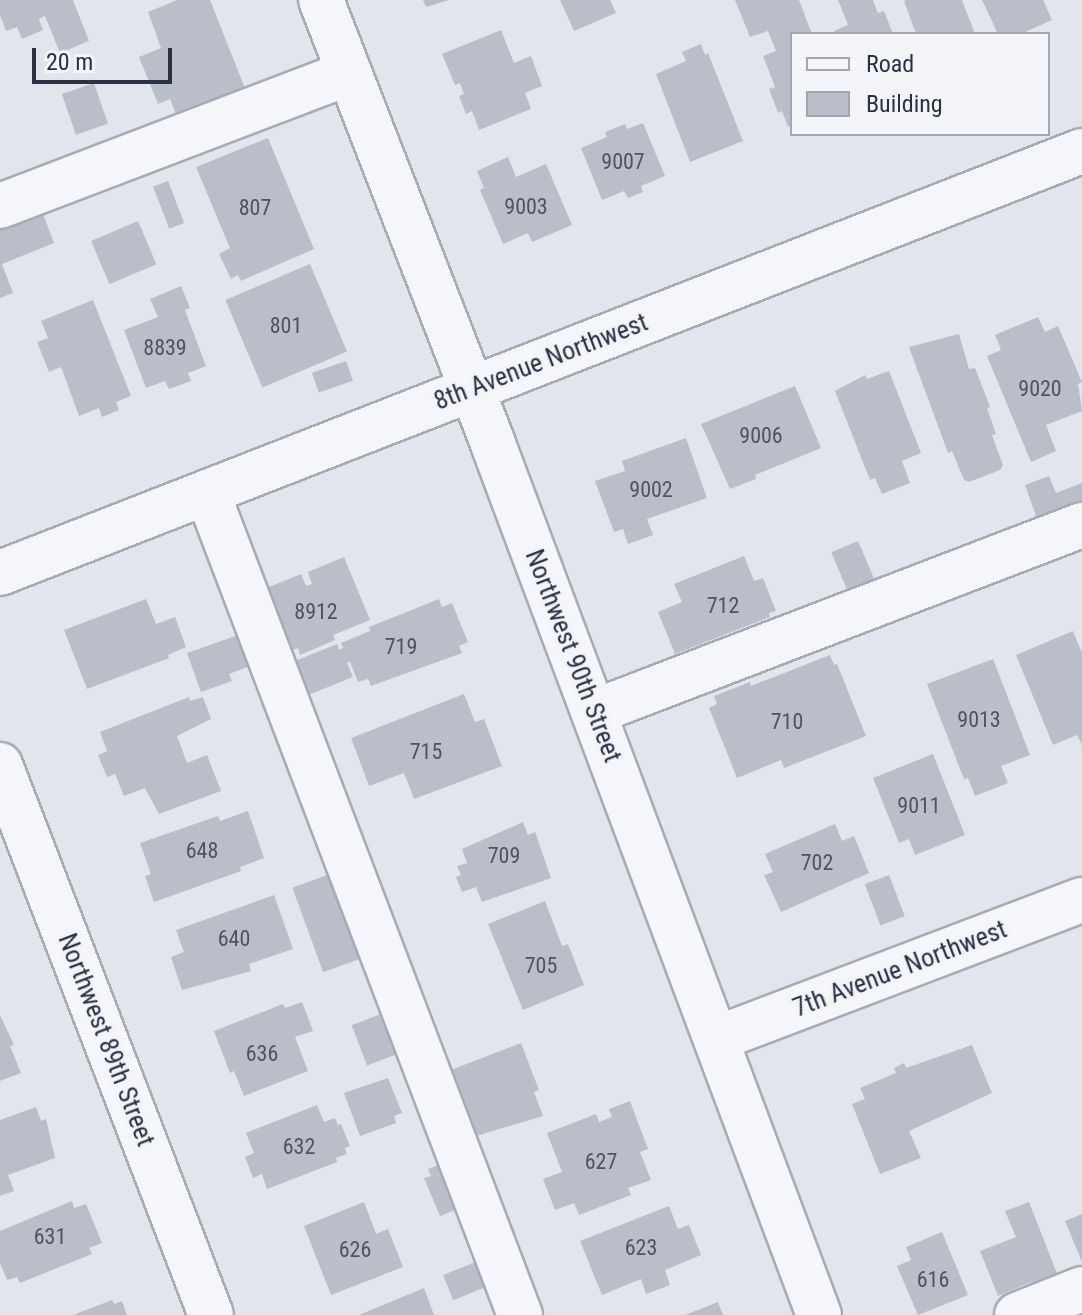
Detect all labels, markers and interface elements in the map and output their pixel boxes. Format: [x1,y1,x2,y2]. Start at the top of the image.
scale bar [36,32,176,82]
legend [790,32,1050,136]
text: 20 m [46,48,93,76]
text: Road [866,50,914,78]
text: Building [866,90,943,118]
house number: 9007 [601,149,645,175]
house number: 9003 [504,194,548,220]
house number: 807 [239,195,271,221]
street label: 8th Avenue Northwest [430,307,652,417]
house number: 801 [270,313,302,339]
house number: 8839 [143,335,187,361]
house number: 9020 [1018,376,1062,402]
house number: 9006 [739,423,783,449]
house number: 9002 [629,477,673,503]
street label: Northwest 90th Street [518,545,628,767]
house number: 712 [707,593,739,619]
house number: 8912 [294,599,338,625]
house number: 719 [385,634,417,660]
house number: 9013 [957,707,1001,733]
house number: 710 [771,709,803,735]
house number: 715 [410,739,442,765]
house number: 9011 [897,793,941,819]
house number: 648 [186,838,218,864]
house number: 709 [488,843,520,869]
house number: 702 [801,850,833,876]
street label: 7th Avenue Northwest [789,914,1011,1024]
house number: 640 [218,926,250,952]
street label: Northwest 89th Street [51,929,161,1151]
house number: 705 [525,953,557,979]
house number: 636 [246,1041,278,1067]
house number: 632 [283,1134,315,1160]
house number: 627 [585,1149,617,1175]
house number: 631 [34,1224,66,1250]
house number: 623 [625,1235,657,1261]
house number: 626 [339,1237,371,1263]
house number: 616 [917,1267,949,1293]

